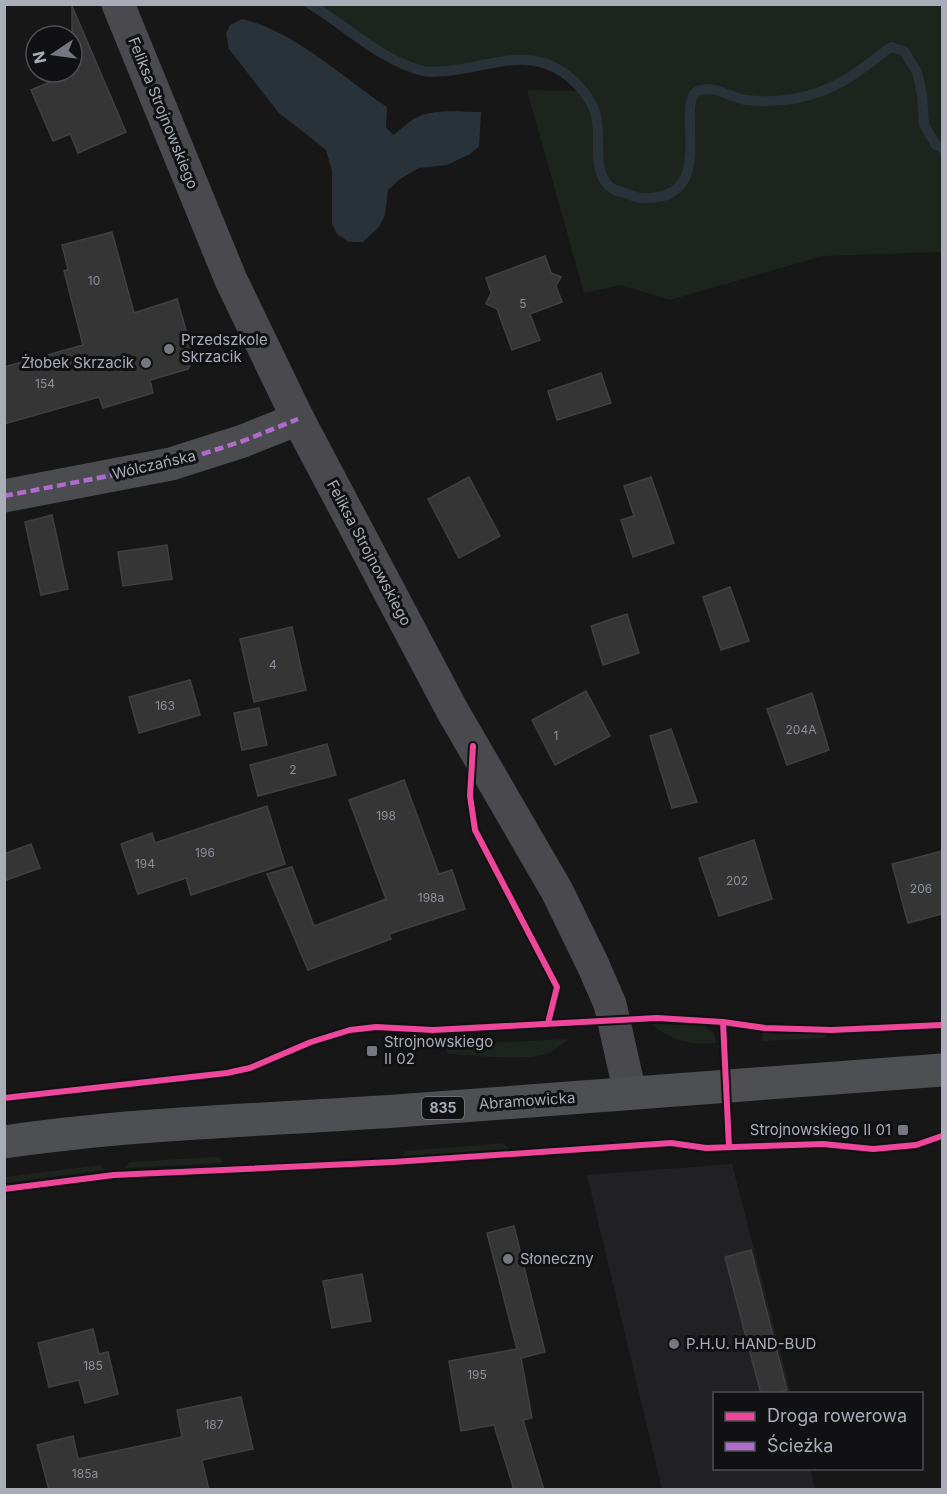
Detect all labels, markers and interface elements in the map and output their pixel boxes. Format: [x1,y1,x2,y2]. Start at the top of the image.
north arrow [24,24,84,84]
street label: Feliksa Strojnowskiego [124,34,203,192]
text: N [28,49,51,66]
house number: 10 [88,273,100,288]
house number: 5 [519,296,527,311]
place label: Przedszkole Skrzacik [181,330,268,366]
marker: Przedszkole Skrzacik [162,342,176,356]
place label: Żłobek Skrzacik [21,353,135,372]
marker: Żłobek Skrzacik [139,356,153,370]
house number: 154 [35,376,55,391]
street label: Wólczańska [110,446,198,483]
street label: Feliksa Strojnowskiego [323,477,416,629]
house number: 4 [269,657,277,672]
house number: 163 [155,698,175,713]
house number: 204A [786,722,816,737]
house number: 1 [554,728,558,743]
house number: 2 [289,762,297,777]
house number: 198 [376,808,396,823]
house number: 196 [195,845,215,860]
house number: 194 [135,856,155,871]
house number: 202 [726,873,748,888]
house number: 206 [910,881,932,896]
house number: 198a [418,890,444,905]
place label: Strojnowskiego II 02 [384,1032,493,1068]
marker: Strojnowskiego II 02 [365,1044,379,1058]
street label: Abramowicka [478,1088,576,1113]
road number: 835 [422,1097,464,1119]
place label: Strojnowskiego II 01 [750,1120,891,1139]
marker: Strojnowskiego II 01 [896,1123,910,1137]
place label: Słoneczny [520,1249,594,1268]
marker: Słoneczny [501,1252,515,1266]
place label: P.H.U. HAND-BUD [686,1334,816,1353]
marker: P.H.U. HAND-BUD [667,1337,681,1351]
house number: 185 [83,1358,103,1373]
house number: 195 [467,1367,487,1382]
legend [713,1392,923,1470]
text: Droga rowerowa [767,1405,907,1426]
house number: 187 [204,1417,224,1432]
text: Ścieżka [767,1434,833,1456]
house number: 185a [72,1466,98,1481]

